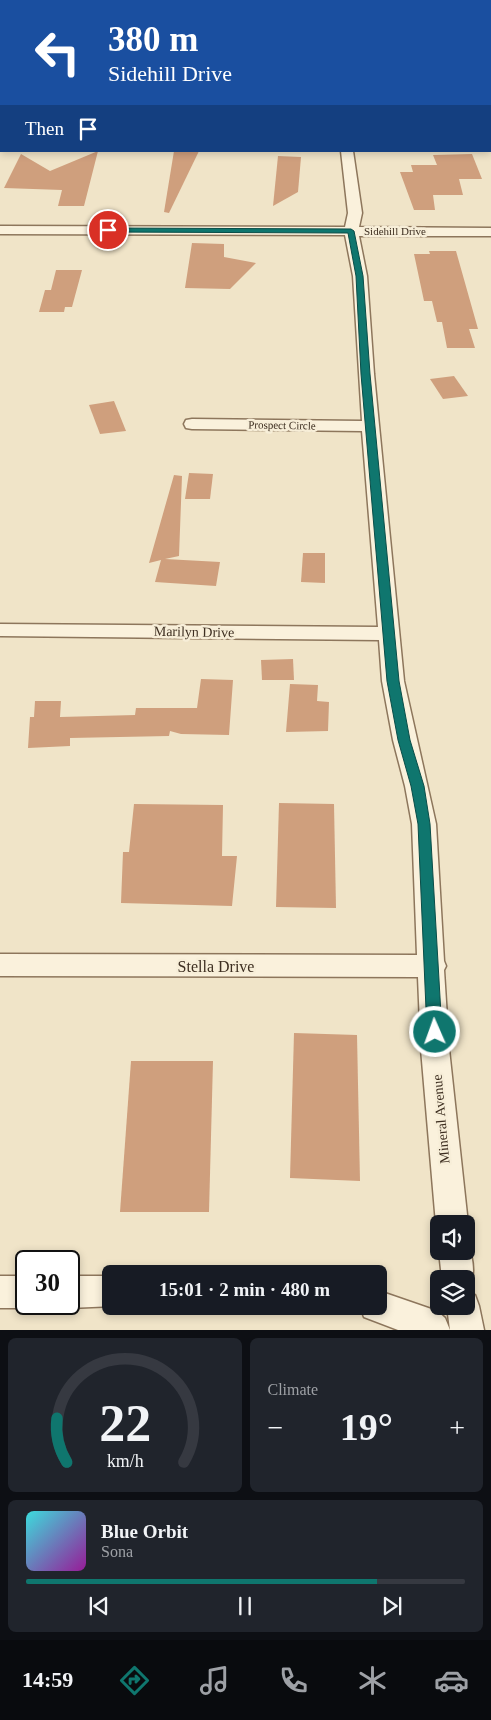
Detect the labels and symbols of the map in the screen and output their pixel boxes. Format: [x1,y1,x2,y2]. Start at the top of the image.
pin [87,209,129,251]
street label: Sidehill Drive [364,225,426,237]
street label: Prospect Circle [248,418,316,432]
street label: Marilyn Drive [154,624,234,640]
street label: Stella Drive [178,958,254,975]
position arrow [408,1005,460,1057]
street label: Mineral Avenue [430,1074,452,1164]
speed limit sign: 30 [15,1250,80,1315]

